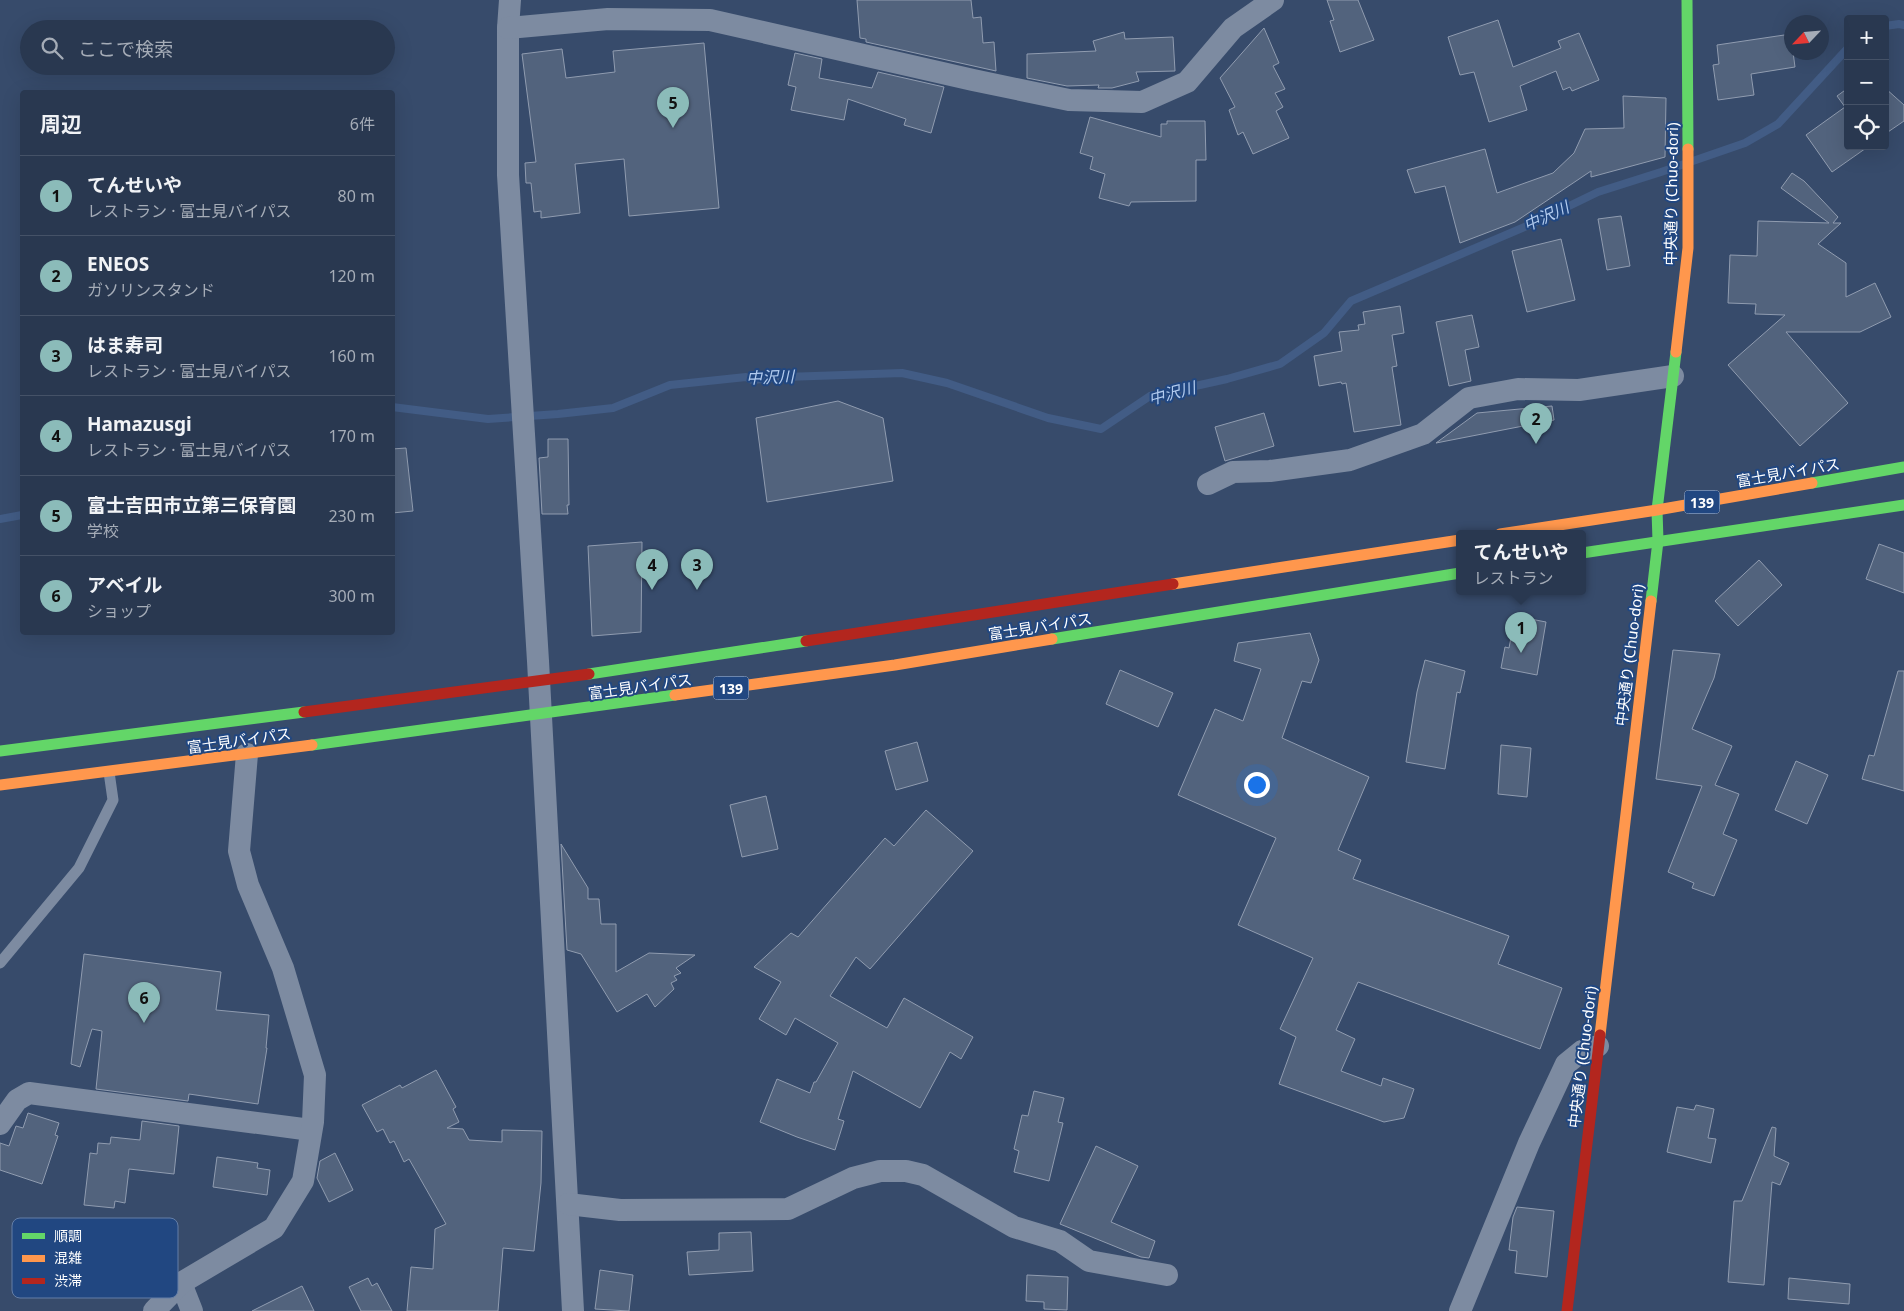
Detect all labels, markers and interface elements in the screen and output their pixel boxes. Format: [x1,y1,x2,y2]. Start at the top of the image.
north arrow [1784,15,1829,60]
map controls [1844,15,1889,150]
button: + [1844,15,1889,60]
search box [20,20,395,75]
icon: search [38,34,66,62]
text: ここで検索 [78,36,173,62]
button: − [1844,60,1889,105]
pin: 5 [657,87,689,128]
button: locate [1844,105,1889,150]
text: 周辺 [40,110,82,138]
text: 6件 [350,113,375,135]
street label: 中央通り (Chuo-dori) [1660,122,1682,266]
text: てんせいや [87,172,182,198]
text: 1 [51,185,61,207]
text: 80 m [338,185,375,207]
water label: 中沢川 [1520,195,1574,236]
text: レストラン · 富士見バイパス [87,200,291,222]
text: ENEOS [87,251,149,277]
text: 2 [51,265,61,287]
text: 120 m [328,265,375,287]
text: ガソリンスタンド [87,279,215,301]
text: はま寿司 [87,332,163,358]
text: 3 [51,345,61,367]
text: 160 m [328,345,375,367]
text: レストラン · 富士見バイパス [87,360,291,382]
water label: 中沢川 [746,365,796,389]
water label: 中沢川 [1146,376,1200,410]
pin: 2 [1520,403,1552,444]
text: Hamazusgi [87,411,192,437]
text: 4 [51,425,61,447]
text: 170 m [328,425,375,447]
text: レストラン · 富士見バイパス [87,439,291,461]
street label: 富士見バイパス [1735,453,1841,491]
road number: 139 [1684,491,1720,514]
text: 富士吉田市立第三保育園 [87,492,296,518]
text: 5 [51,505,61,527]
text: 230 m [328,505,375,527]
text: 学校 [87,520,119,542]
popup [1456,530,1586,595]
text: てんせいや [1473,539,1569,565]
pin: 4 [636,549,668,590]
pin: 3 [681,549,713,590]
text: レストラン [1473,567,1554,589]
text: アベイル [87,572,163,598]
street label: 中央通り (Chuo-dori) [1610,583,1648,727]
text: 6 [51,585,61,607]
text: 300 m [328,585,375,607]
text: ショップ [87,600,151,622]
street label: 富士見バイパス [987,608,1093,644]
pin: 1 [1505,612,1537,653]
street label: 富士見バイパス [587,669,693,703]
road number: 139 [714,676,748,700]
street label: 富士見バイパス [186,723,292,757]
your location [1244,772,1270,798]
pin: 6 [128,982,160,1023]
street label: 中央通り (Chuo-dori) [1563,985,1601,1129]
legend [12,1218,178,1298]
text: 順調 [54,1226,82,1245]
text: 混雑 [54,1248,82,1267]
text: 渋滞 [54,1271,82,1290]

